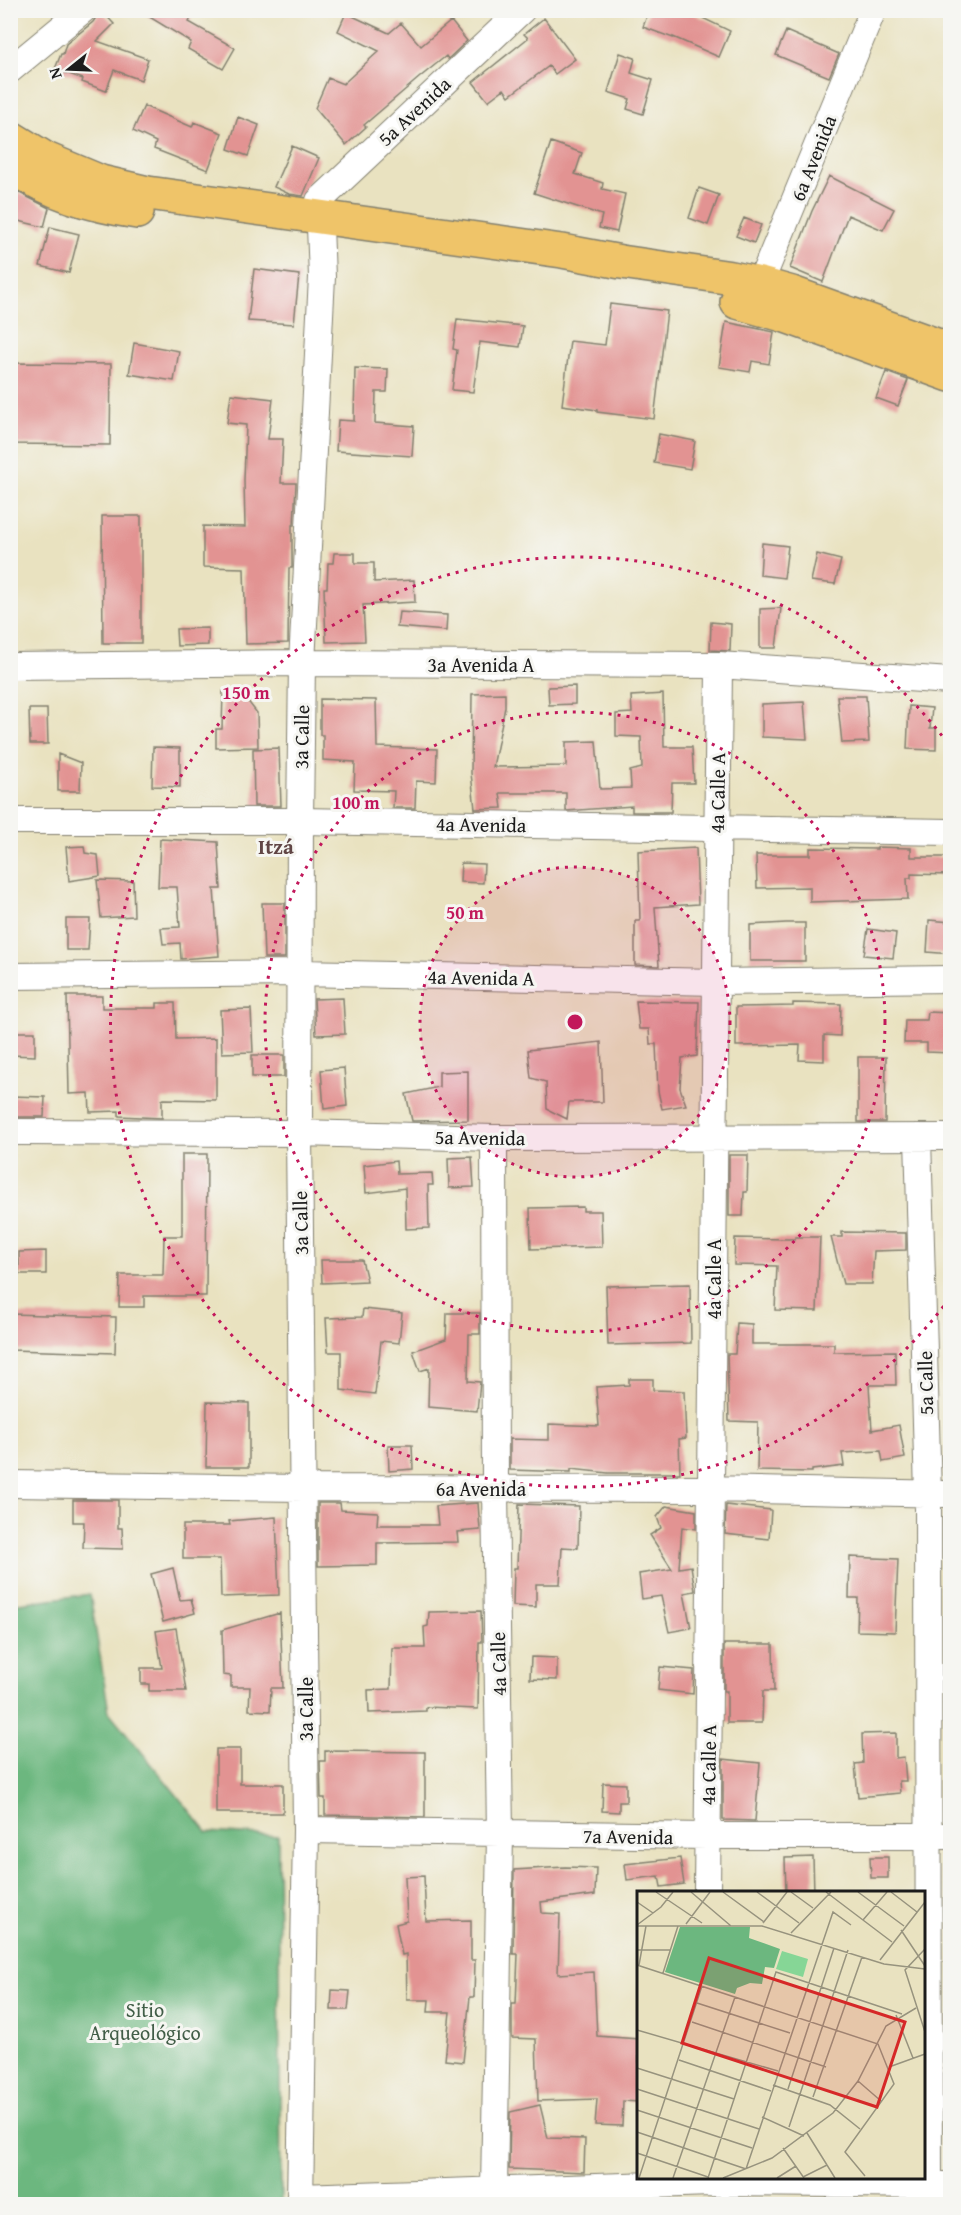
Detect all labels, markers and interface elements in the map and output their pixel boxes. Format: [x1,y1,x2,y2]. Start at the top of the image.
north arrow [39,39,99,99]
text: N [42,65,68,82]
street label: 5a Avenida [371,69,457,152]
street label: 6a Avenida [783,110,844,205]
street label: 3a Avenida A [427,650,535,679]
text: 150 m [222,679,270,706]
street label: 3a Calle [286,705,316,769]
street label: 4a Calle A [702,752,732,834]
text: 100 m [332,789,380,816]
street label: 4a Avenida [436,809,527,839]
district label: Itzá [258,831,294,862]
text: 50 m [446,899,485,926]
street label: 4a Avenida A [427,962,535,992]
centre of rings [565,1012,585,1032]
street label: 5a Avenida [435,1122,526,1152]
street label: 3a Calle [285,1191,315,1255]
street label: 4a Calle A [699,1239,728,1319]
street label: 5a Calle [910,1351,940,1415]
street label: 6a Avenida [436,1474,527,1503]
street label: 4a Calle [483,1632,513,1696]
street label: 3a Calle [291,1677,320,1741]
street label: 4a Calle A [693,1724,723,1806]
street label: 7a Avenida [583,1821,674,1851]
inset map [637,1891,925,2179]
park label: Sitio Arqueológico [89,1995,201,2047]

